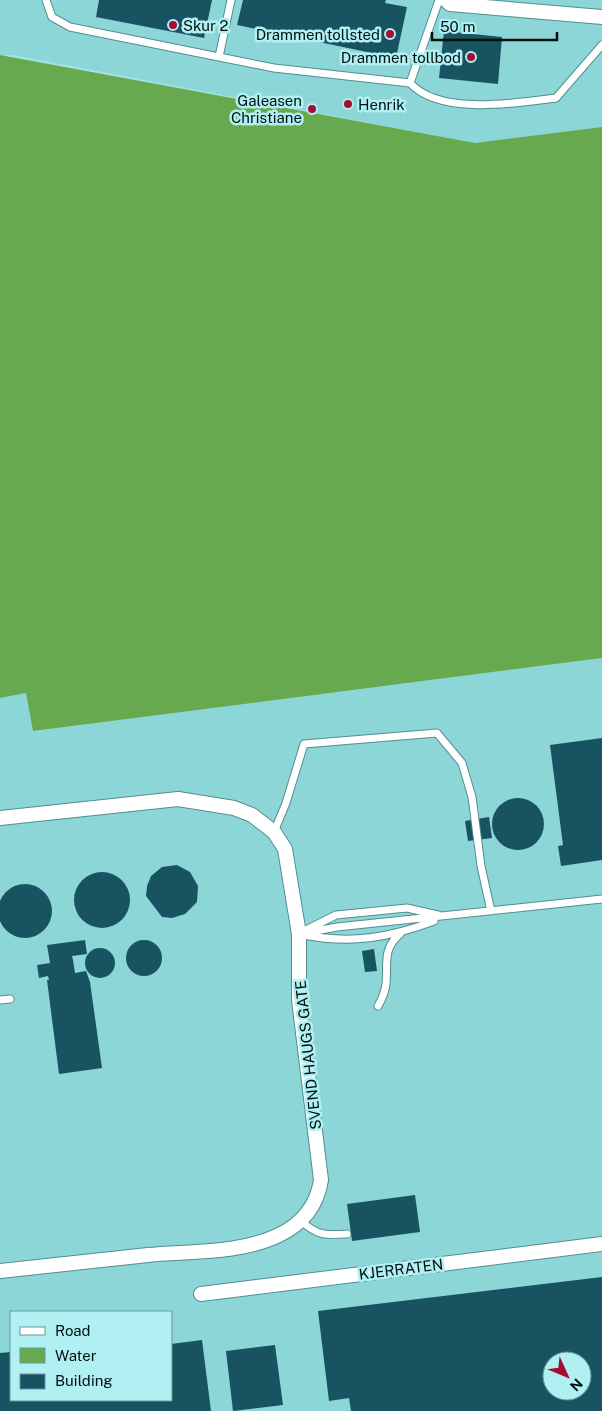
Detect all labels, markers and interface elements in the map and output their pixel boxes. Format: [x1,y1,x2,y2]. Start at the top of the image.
scale bar [432,10,557,42]
place label: Skur 2 [183,17,229,34]
text: 50 m [440,18,475,35]
marker: Skur 2 [167,19,179,31]
place label: Drammen tollsted [256,26,380,43]
marker: Drammen tollsted [384,28,396,40]
place label: Drammen tollbod [341,49,461,66]
marker: Drammen tollbod [465,51,477,63]
place label: Galeasen Christiane [231,92,302,126]
place label: Henrik [358,96,405,113]
marker: Henrik [342,98,354,110]
marker: Galeasen Christiane [306,103,318,115]
street label: SVEND HAUGS GATE [292,980,324,1130]
street label: KJERRATEN [358,1255,444,1283]
legend [10,1311,172,1401]
text: Road [55,1322,91,1339]
text: Water [55,1347,97,1364]
north arrow [542,1351,592,1401]
text: Building [55,1372,113,1389]
text: N [567,1376,586,1395]

